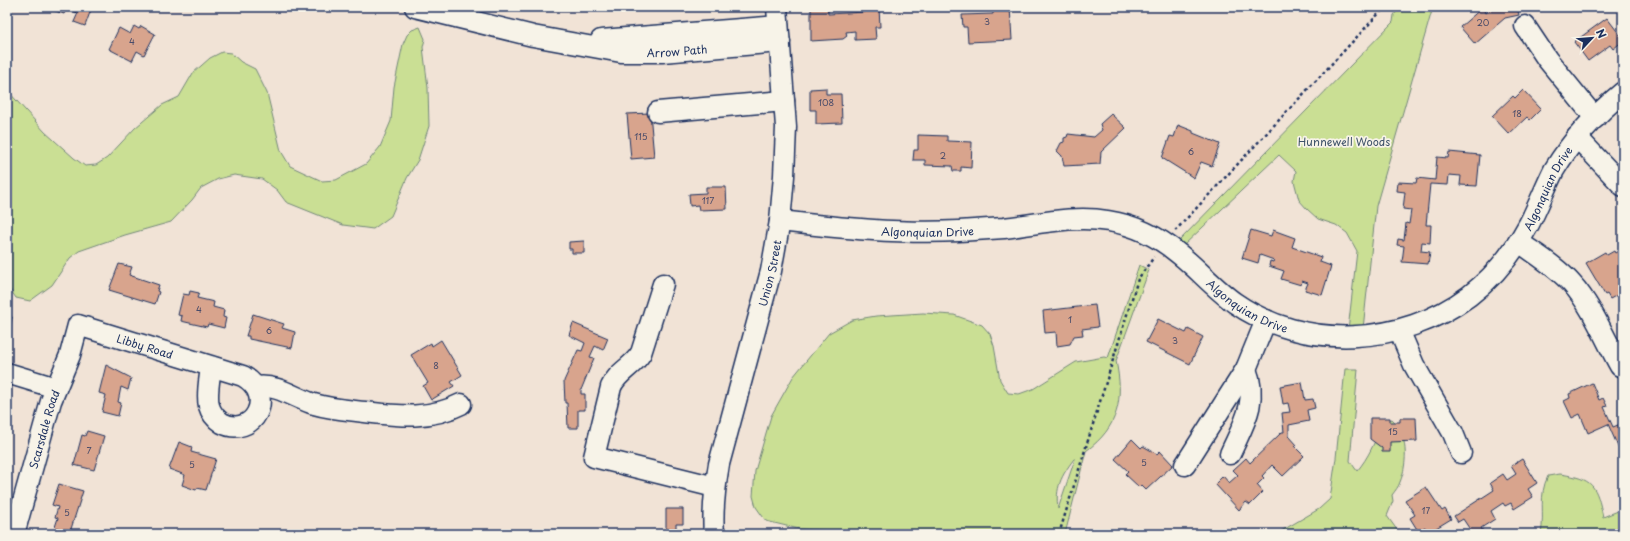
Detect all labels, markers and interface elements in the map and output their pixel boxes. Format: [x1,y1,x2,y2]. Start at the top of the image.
house number: 3 [984,14,990,28]
house number: 20 [1477,15,1490,29]
north arrow [1572,18,1612,58]
text: N [1592,26,1611,41]
house number: 4 [129,34,135,48]
street label: Arrow Path [647,40,708,61]
house number: 108 [818,95,834,109]
house number: 18 [1512,106,1522,120]
house number: 115 [634,129,648,143]
park label: Hunnewell Woods [1298,133,1390,150]
street label: Algonquian Drive [1519,142,1576,233]
house number: 6 [1188,144,1194,158]
house number: 2 [940,148,946,162]
house number: 117 [702,193,714,207]
street label: Algonquian Drive [881,222,975,240]
street label: Union Street [753,238,785,308]
street label: Algonquian Drive [1203,275,1290,336]
house number: 4 [196,302,202,316]
house number: 1 [1068,312,1072,326]
house number: 6 [266,323,272,337]
street label: Libby Road [115,329,175,362]
house number: 3 [1172,333,1178,347]
house number: 8 [433,358,439,372]
street label: Scarsdale Road [24,387,63,471]
house number: 15 [1388,424,1398,438]
house number: 7 [86,443,92,457]
house number: 5 [1141,455,1147,469]
house number: 5 [189,457,195,471]
house number: 17 [1422,503,1431,517]
house number: 5 [64,505,70,519]

